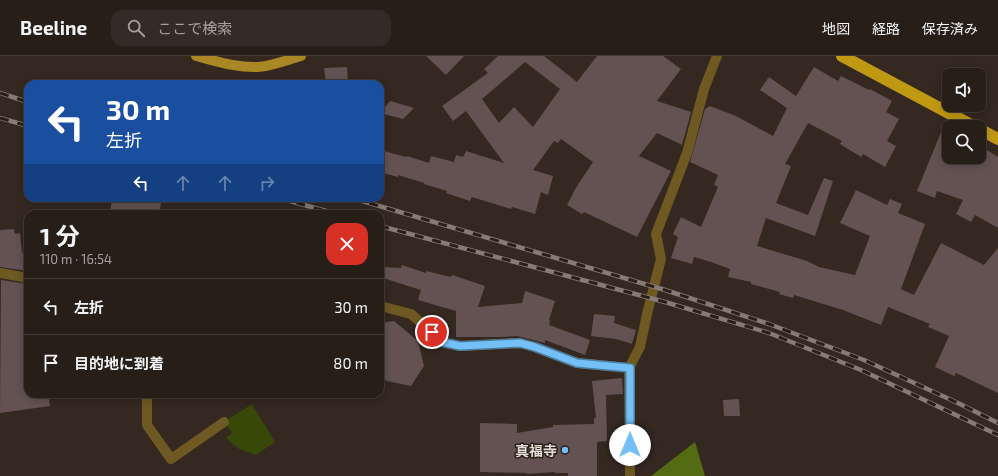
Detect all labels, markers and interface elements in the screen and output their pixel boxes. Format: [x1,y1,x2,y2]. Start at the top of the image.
search box [111,10,391,46]
text: Beeline [20,16,87,39]
icon: search [125,17,147,39]
text: ここで検索 [157,19,232,37]
text: 地図 [822,20,850,37]
text: 経路 [872,20,900,37]
text: 保存済み [922,20,978,37]
map controls [942,68,986,164]
button: sound [942,68,986,112]
text: 30 m [106,92,170,126]
icon: left [40,96,92,148]
button: search [942,120,986,164]
text: 左折 [106,129,142,151]
icon: left [130,172,152,194]
icon: ahead [172,172,194,194]
icon: ahead [214,172,236,194]
icon: right [256,172,278,194]
text: 1 分 [40,221,80,250]
button: close [326,223,368,265]
text: 110 m · 16:54 [40,251,112,267]
icon: left [40,296,62,318]
text: 左折 [74,298,104,316]
text: 30 m [334,298,368,316]
pin [415,315,449,349]
icon: arrive [421,321,443,343]
icon: arrive [40,352,62,374]
text: 目的地に到着 [74,354,164,372]
text: 80 m [333,354,368,372]
position arrow [609,424,651,466]
place label: 真福寺 [515,442,557,459]
marker: 真福寺 [560,445,570,455]

